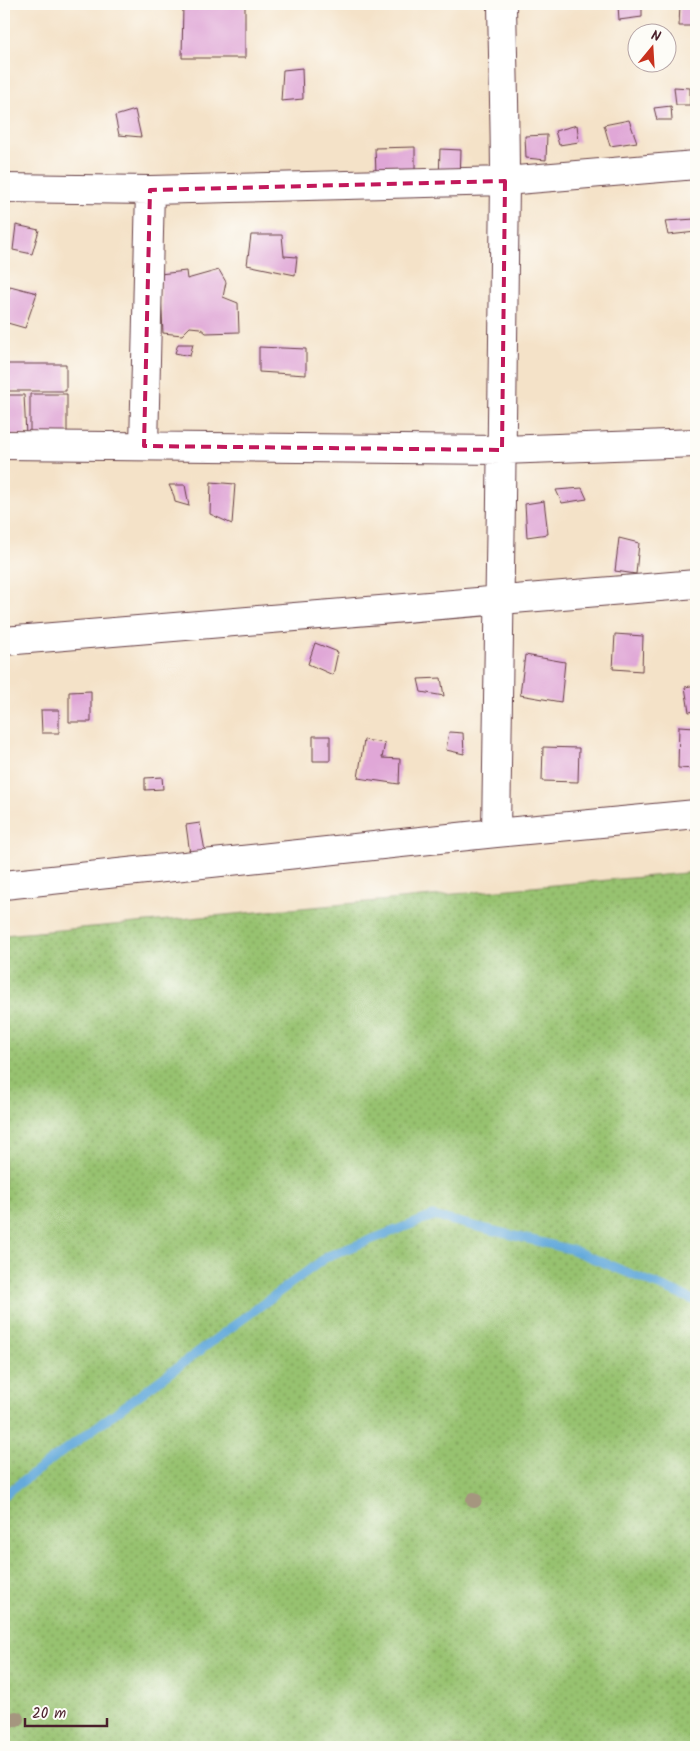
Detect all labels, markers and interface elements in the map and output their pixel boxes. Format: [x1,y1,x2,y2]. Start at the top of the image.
north arrow [628,22,678,72]
text: N [648,25,663,48]
scale bar [25,1696,108,1728]
text: 20 m [32,1702,66,1726]

